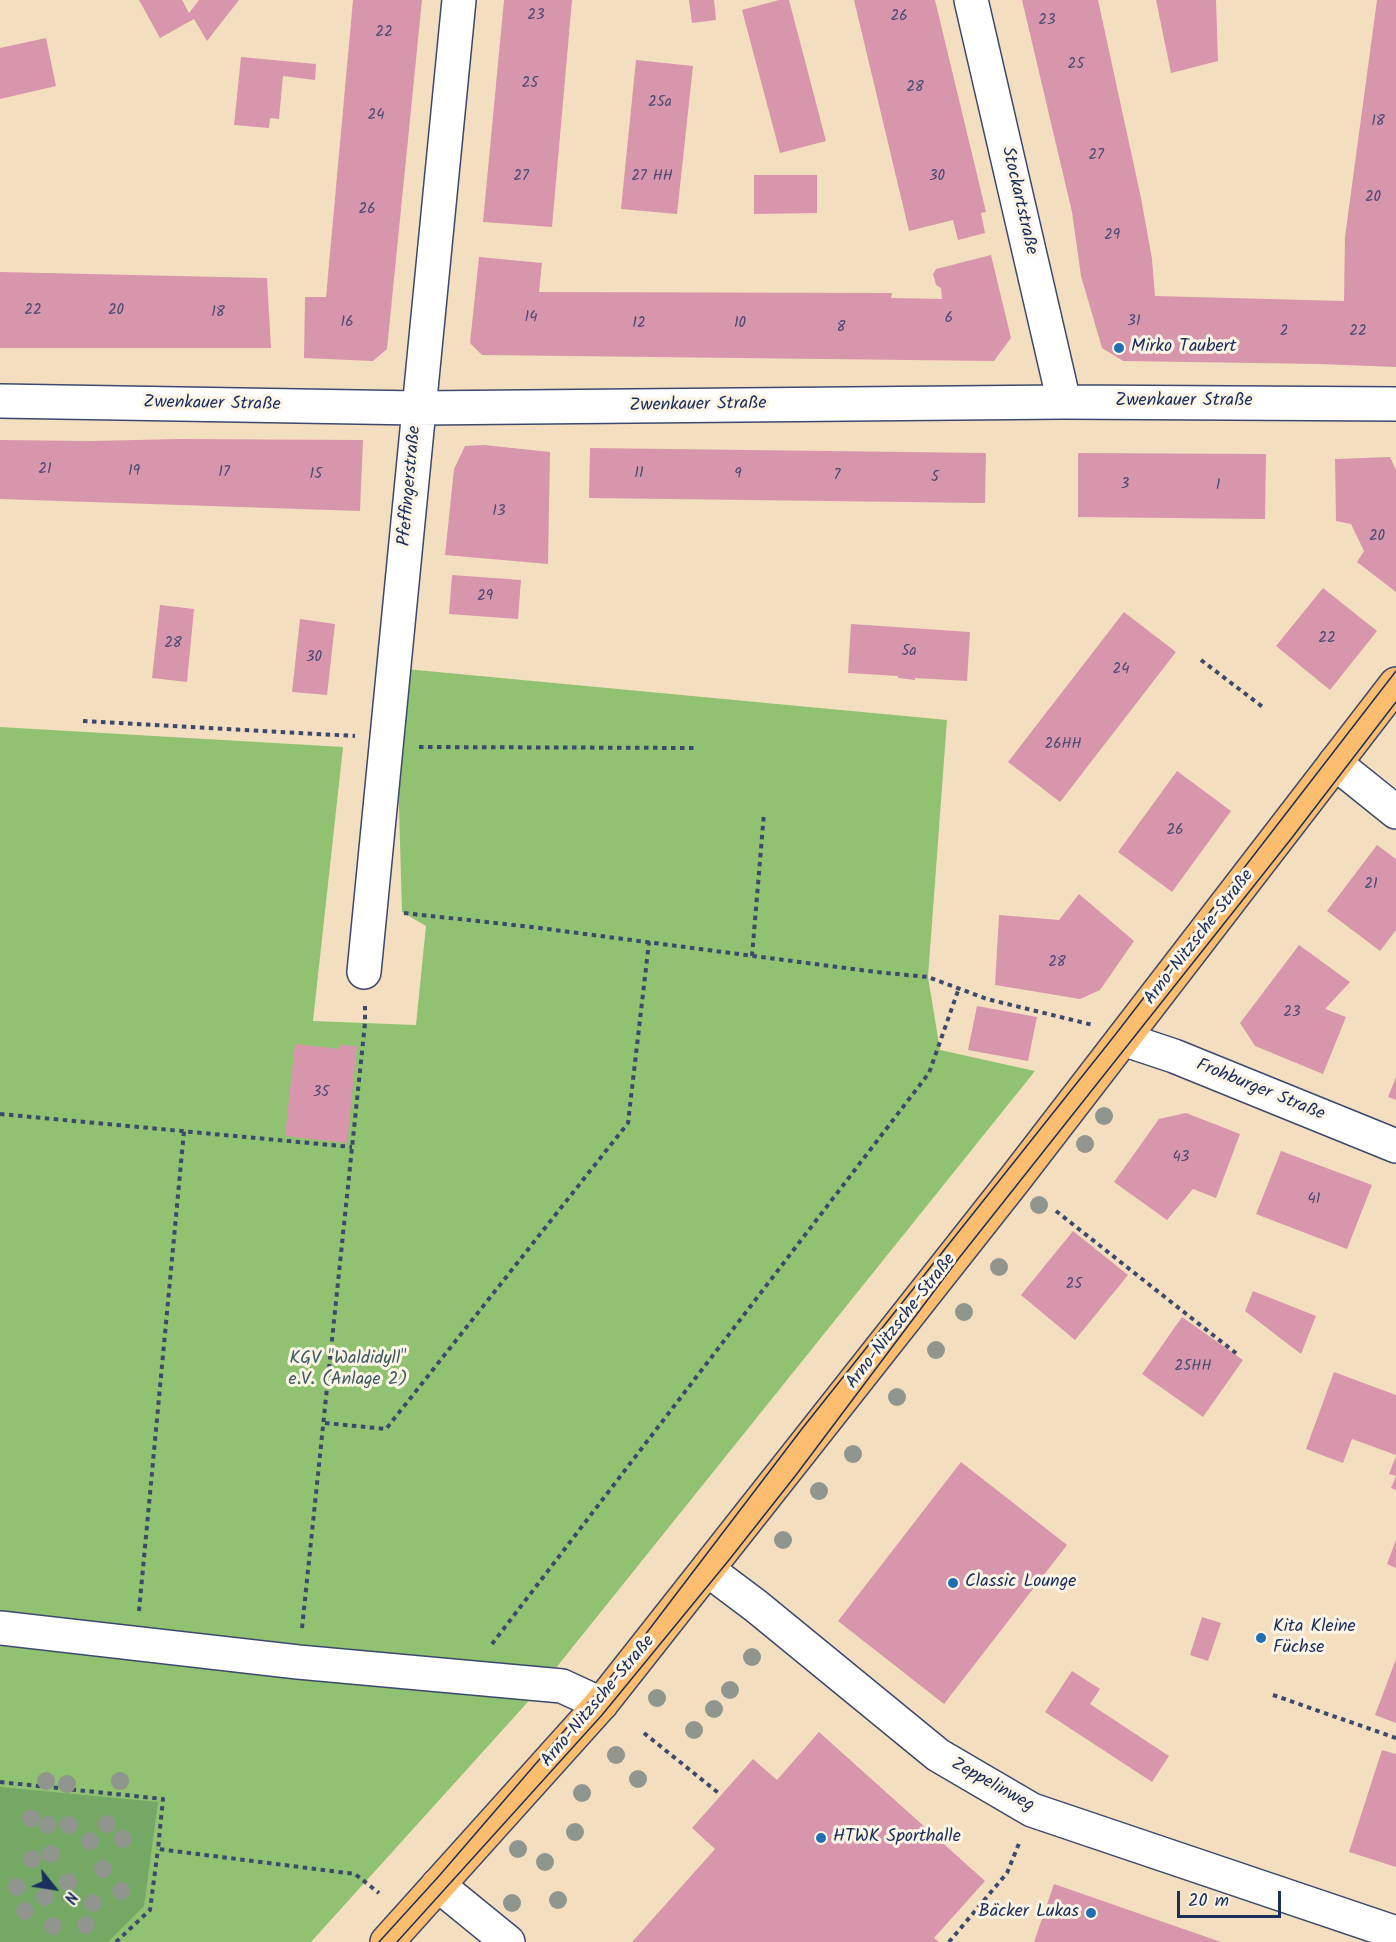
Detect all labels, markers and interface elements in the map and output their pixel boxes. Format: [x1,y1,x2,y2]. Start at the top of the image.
house number: 23 [527,7,545,25]
house number: 26 [890,8,908,26]
house number: 23 [1038,12,1056,30]
house number: 22 [375,24,393,42]
house number: 25 [1068,56,1084,74]
house number: 25 [522,75,538,93]
house number: 28 [906,79,924,97]
house number: 25a [648,94,672,112]
house number: 24 [368,107,384,125]
house number: 18 [1371,113,1385,131]
street label: Stockartstraße [995,145,1041,257]
house number: 27 [1088,147,1104,165]
house number: 27 [513,168,529,186]
house number: 27 HH [631,168,673,186]
house number: 30 [929,168,945,186]
house number: 20 [1365,189,1381,207]
house number: 26 [358,201,376,219]
house number: 29 [1104,227,1120,245]
house number: 22 [24,302,42,320]
house number: 20 [108,302,124,320]
house number: 18 [211,304,225,322]
house number: 14 [525,309,537,327]
house number: 6 [945,310,953,328]
house number: 31 [1127,313,1141,331]
house number: 16 [340,314,354,332]
house number: 12 [632,315,646,333]
house number: 10 [734,315,746,333]
house number: 8 [836,319,846,337]
house number: 2 [1280,323,1288,341]
house number: 22 [1349,323,1367,341]
place label: Mirko Taubert [1131,337,1236,359]
marker: Mirko Taubert [1112,341,1126,355]
street label: Zwenkauer Straße [1115,391,1253,413]
street label: Zwenkauer Straße [143,393,281,417]
street label: Zwenkauer Straße [629,394,767,418]
street label: Pfeffingerstraße [395,425,427,547]
house number: 21 [38,461,52,479]
house number: 19 [128,463,140,481]
house number: 17 [218,464,230,482]
house number: 11 [634,465,644,483]
house number: 15 [310,466,322,484]
house number: 9 [734,466,742,484]
house number: 7 [834,467,840,485]
house number: 5 [931,469,939,487]
house number: 3 [1121,476,1129,494]
house number: 1 [1216,477,1220,495]
house number: 13 [492,503,506,521]
house number: 20 [1369,528,1385,546]
house number: 29 [477,588,493,606]
house number: 22 [1318,630,1336,648]
house number: 28 [164,635,182,653]
house number: 5a [901,643,917,661]
house number: 30 [306,649,322,667]
house number: 24 [1113,661,1129,679]
house number: 26HH [1044,736,1082,754]
house number: 26 [1166,822,1184,840]
street label: Arno-Nitzsche-Straße [1141,866,1259,1010]
house number: 21 [1364,876,1378,894]
house number: 28 [1048,954,1066,972]
house number: 23 [1283,1004,1301,1022]
street label: Frohburger Straße [1193,1055,1327,1127]
house number: 35 [313,1084,329,1102]
house number: 43 [1173,1149,1189,1167]
house number: 41 [1308,1191,1320,1209]
street label: Arno-Nitzsche-Straße [843,1250,961,1394]
house number: 25 [1066,1276,1082,1294]
park label: KGV "Waldidyll" e.V. (Anlage 2) [289,1349,407,1392]
house number: 25HH [1175,1358,1211,1376]
place label: Classic Lounge [965,1572,1076,1594]
marker: Classic Lounge [946,1576,960,1590]
place label: Kita Kleine Füchse [1273,1617,1356,1660]
marker: Kita Kleine Füchse [1254,1631,1268,1645]
street label: Arno-Nitzsche-Straße [538,1632,660,1772]
street label: Zeppelinweg [947,1754,1037,1818]
place label: HTWK Sporthalle [833,1827,961,1849]
marker: HTWK Sporthalle [814,1831,828,1845]
north arrow [24,1858,84,1918]
scale bar [1180,1879,1284,1917]
text: N [57,1887,83,1908]
text: 20 m [1188,1887,1229,1916]
place label: Bäcker Lukas [978,1902,1079,1924]
marker: Bäcker Lukas [1084,1906,1098,1920]

